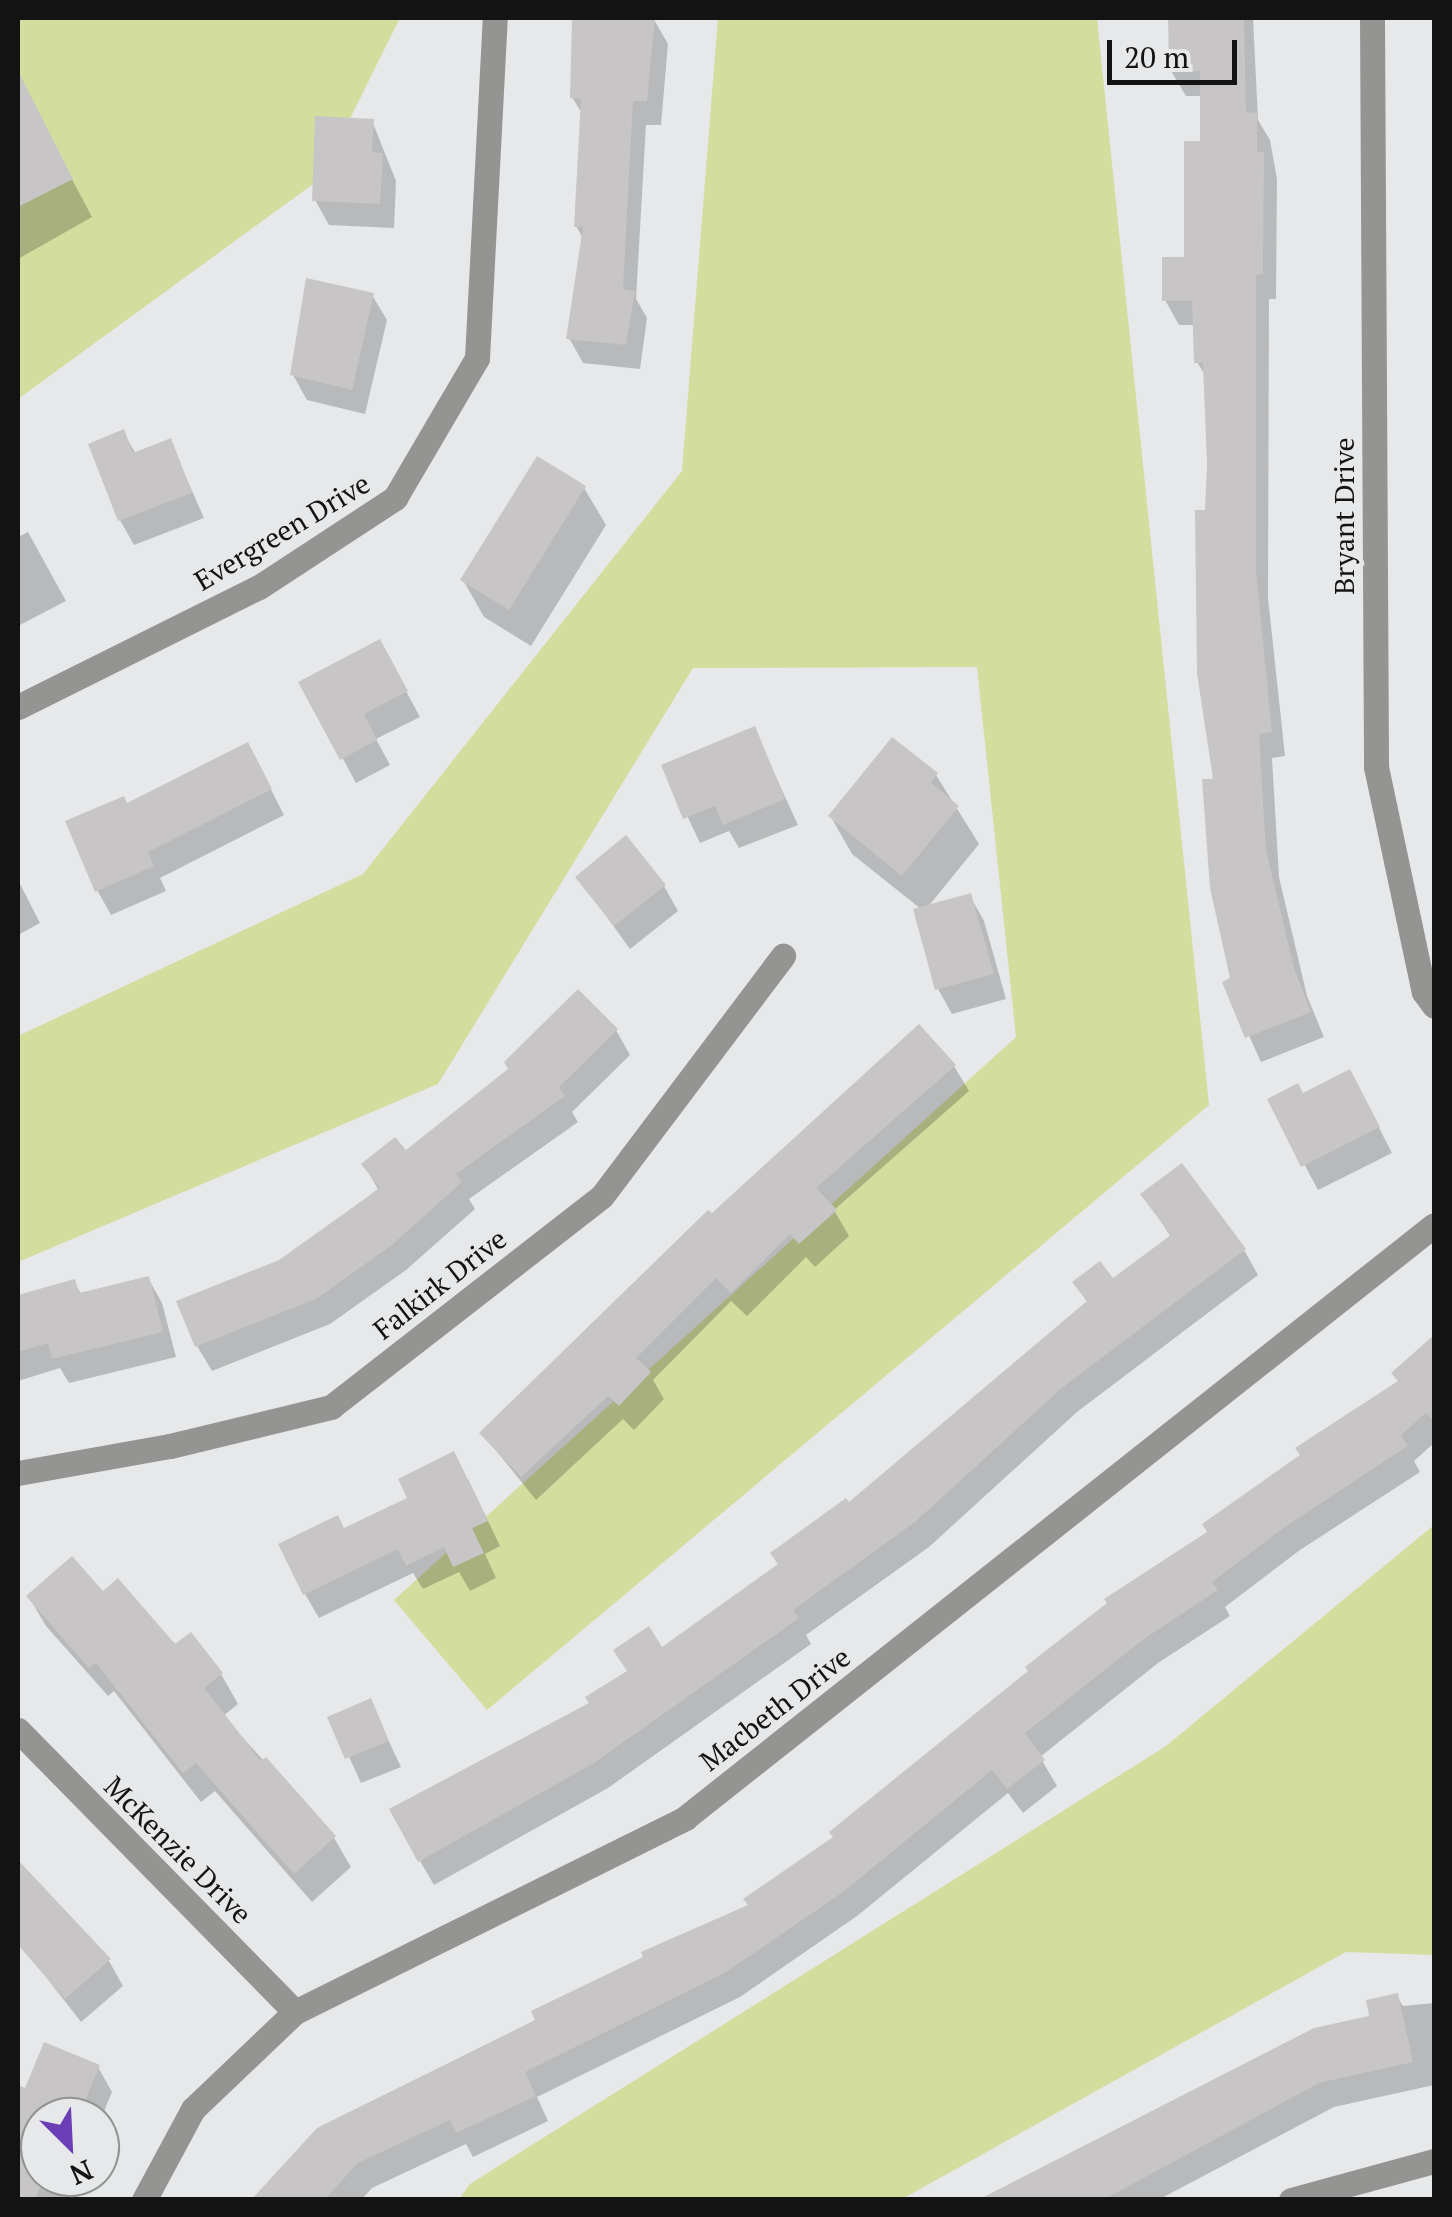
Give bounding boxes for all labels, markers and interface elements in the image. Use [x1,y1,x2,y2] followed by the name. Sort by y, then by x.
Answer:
[1112,20,1242,82] scale bar
[1124,37,1189,77] text: 20 m
[1327,437,1361,595] street label: Bryant Drive
[188,466,376,598] street label: Evergreen Drive
[367,1222,513,1346] street label: Falkirk Drive
[693,1640,857,1778] street label: Macbeth Drive
[97,1769,259,1931] street label: McKenzie Drive
[20,2097,120,2197] north arrow
[64,2152,99,2194] text: N

